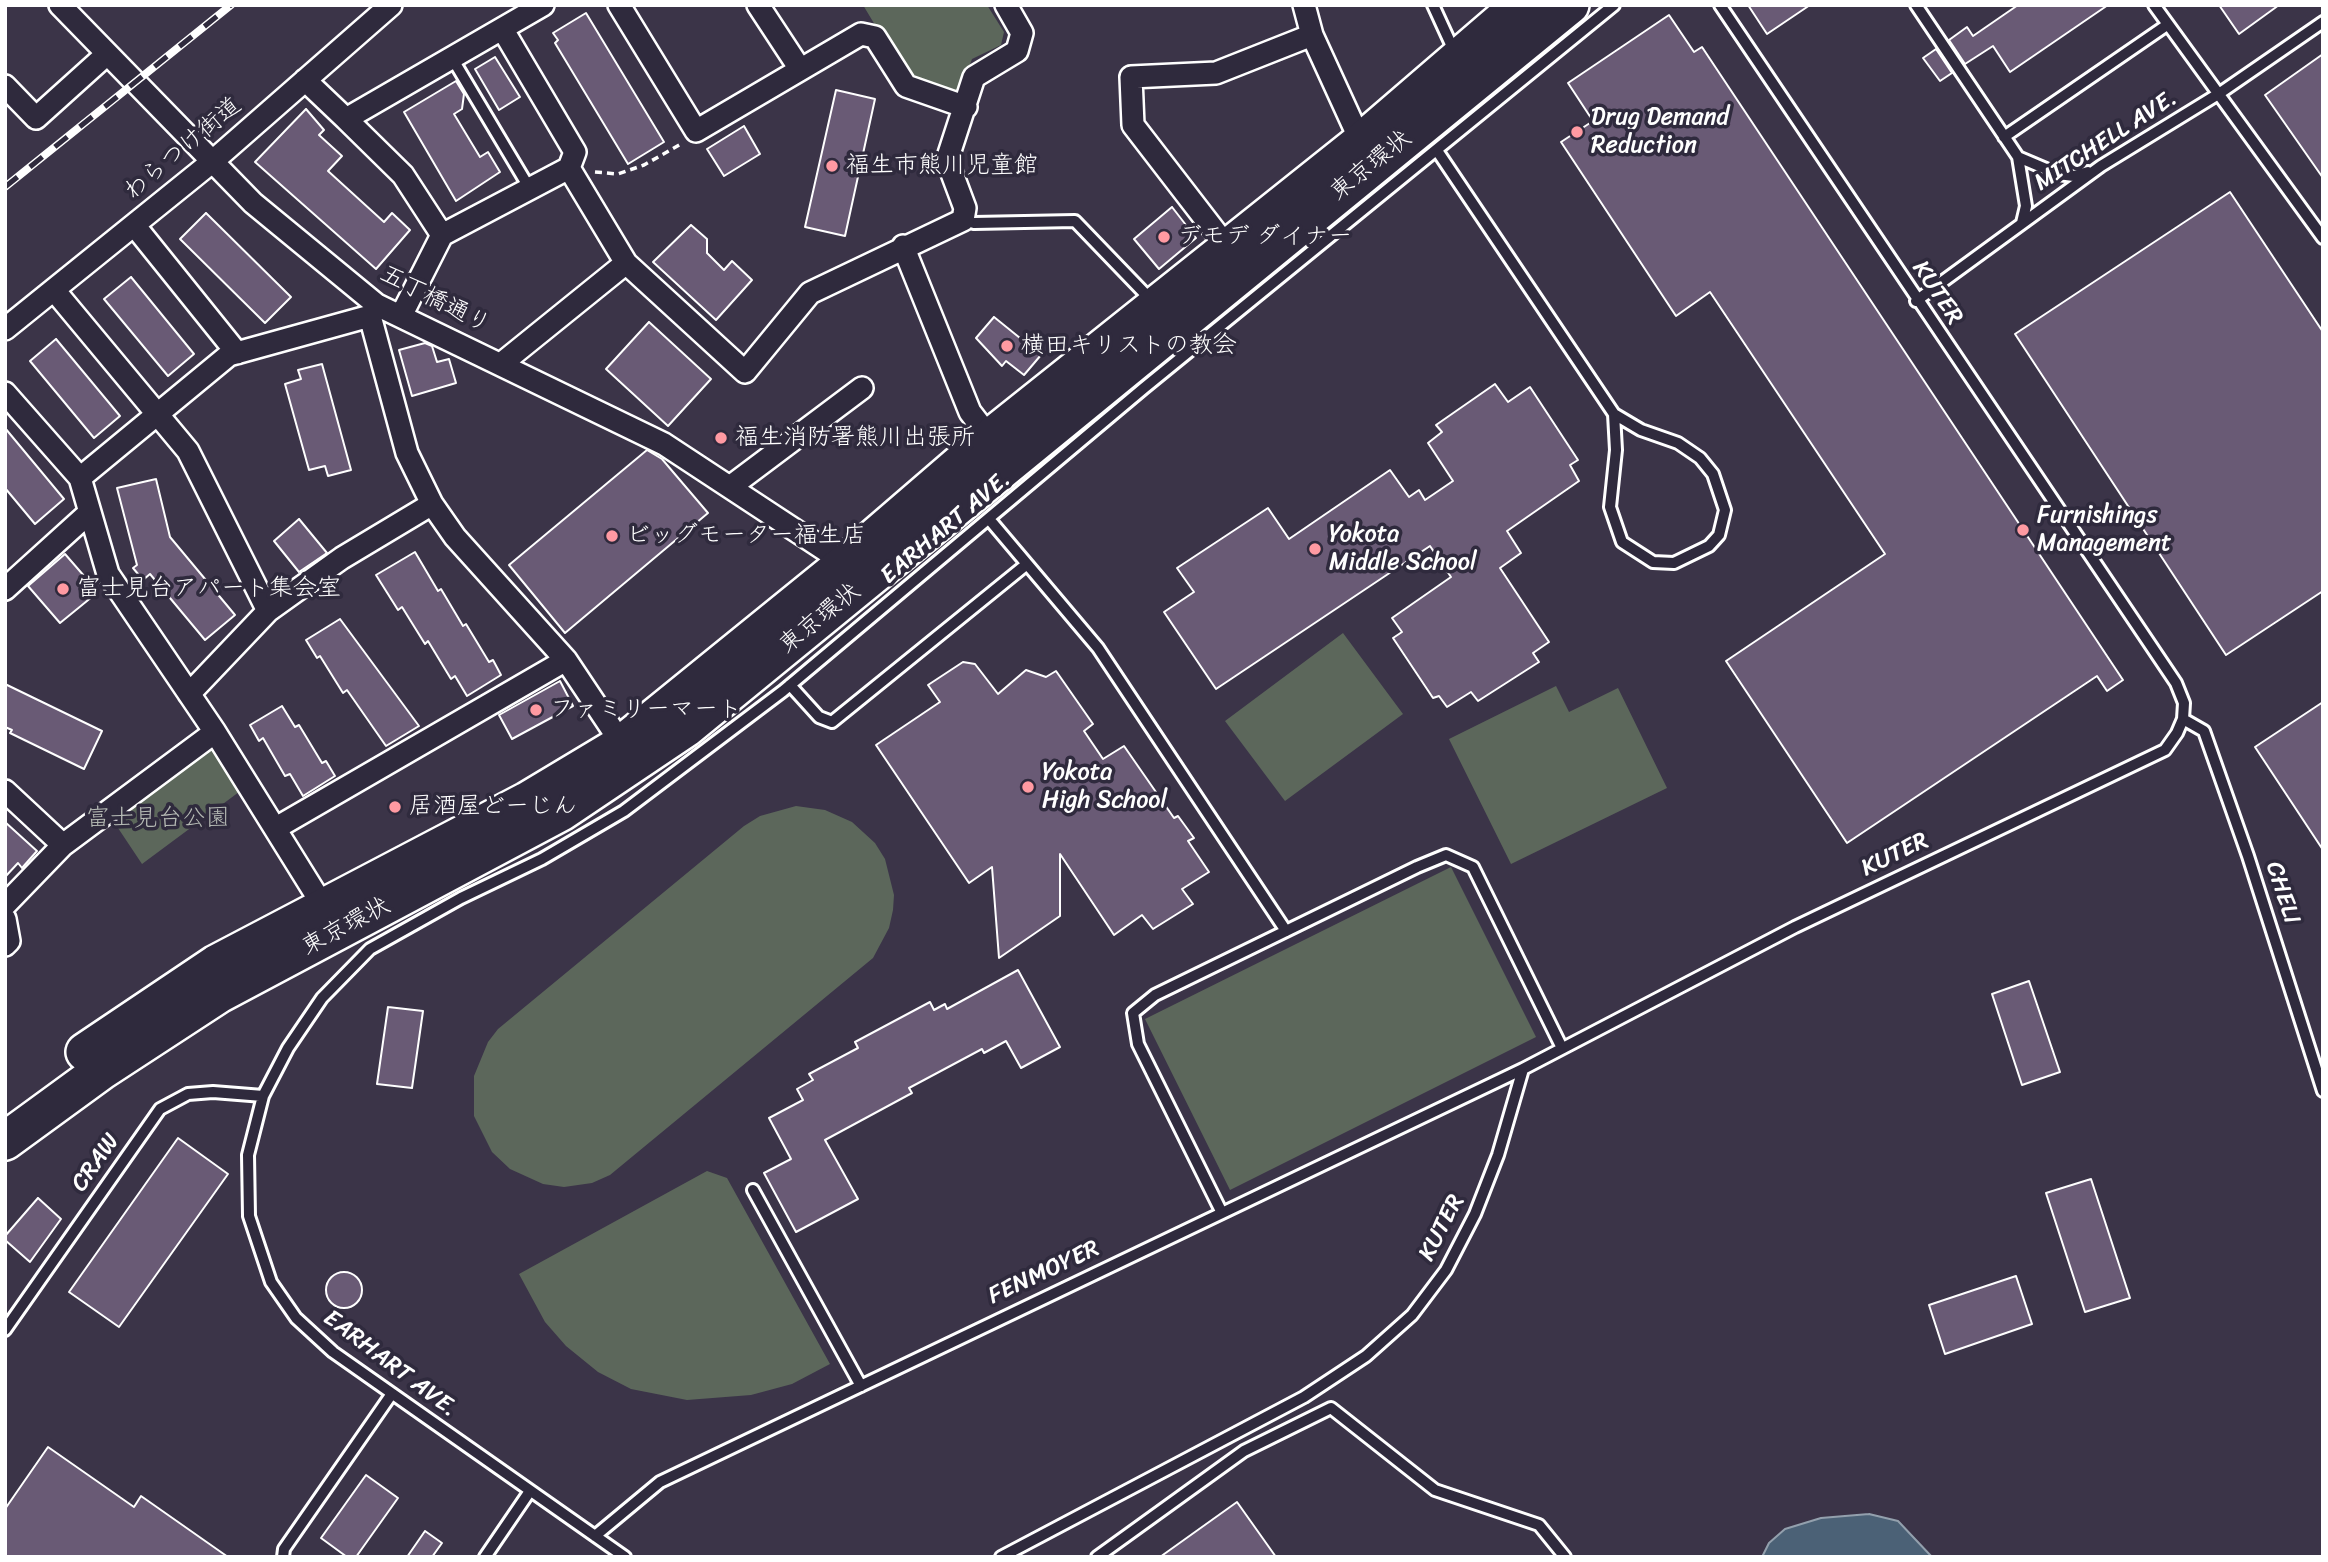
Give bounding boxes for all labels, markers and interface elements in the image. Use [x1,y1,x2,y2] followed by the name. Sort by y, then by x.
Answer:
[2029,84,2183,198] street label: MITCHELL AVE.
[119,92,247,206] street label: わらつけ街道
[1591,104,1729,160] place label: Drug Demand Reduction
[1569,124,1585,140] marker: Drug Demand Reduction
[1325,125,1417,207] street label: 東京環状
[846,152,1038,180] place label: 福生市熊川児童館
[824,158,840,174] marker: 福生市熊川児童館
[1178,223,1352,251] place label: デモデ ダイナー
[1156,229,1172,245] marker: デモデ ダイナー
[1905,256,1969,330] street label: KUTER
[375,260,495,340] street label: 五丁橋通り
[1021,332,1237,360] place label: 横田キリストの教会
[999,338,1015,354] marker: 横田キリストの教会
[735,424,975,452] place label: 福生消防署熊川出張所
[713,430,729,446] marker: 福生消防署熊川出張所
[875,465,1017,591] street label: EARHART AVE.
[2037,502,2171,558] place label: Furnishings Management
[1329,521,1477,577] place label: Yokota Middle School
[626,522,866,550] place label: ビッグモーター福生店
[2015,522,2031,538] marker: Furnishings Management
[604,528,620,544] marker: ビッグモーター福生店
[1307,541,1323,557] marker: Yokota Middle School
[77,575,341,603] place label: 富士見台アパート集会室
[774,578,866,660] street label: 東京環状
[55,581,71,597] marker: 富士見台アパート集会室
[550,696,742,724] place label: ファミリーマート
[528,702,544,718] marker: ファミリーマート
[1042,759,1167,815] place label: Yokota High School
[1020,779,1036,795] marker: Yokota High School
[409,793,577,821] place label: 居酒屋どーじん
[387,799,403,815] marker: 居酒屋どーじん
[86,805,230,833] park label: 富士見台公園
[1857,827,1933,883] street label: KUTER
[2258,858,2306,928] street label: CHELI
[297,892,395,962] street label: 東京環状
[66,1128,126,1198] street label: CRAW
[1413,1190,1471,1266] street label: KUTER
[984,1235,1104,1311] street label: FENMOYER
[317,1304,463,1424] street label: EARHART AVE.

